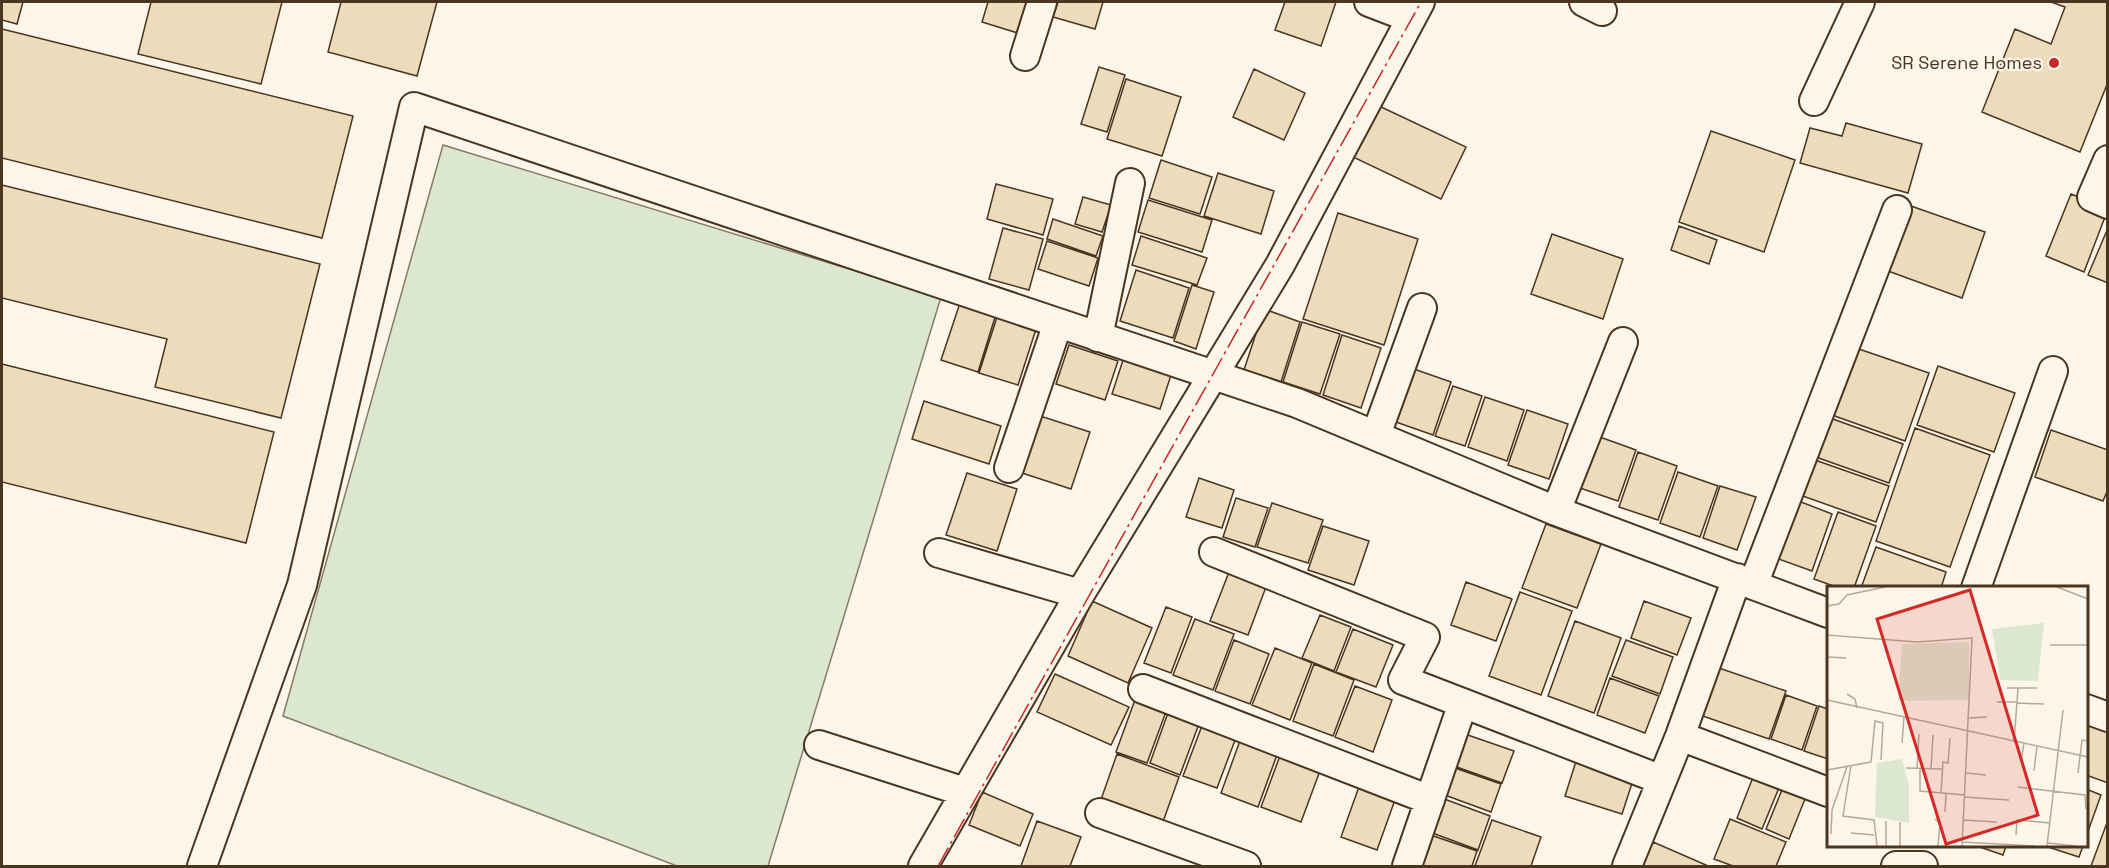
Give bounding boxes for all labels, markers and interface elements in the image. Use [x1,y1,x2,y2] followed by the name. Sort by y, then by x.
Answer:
[1891,51,2042,74] place label: SR Serene Homes
[2047,56,2061,70] marker: SR Serene Homes
[1827,586,2088,847] inset map

